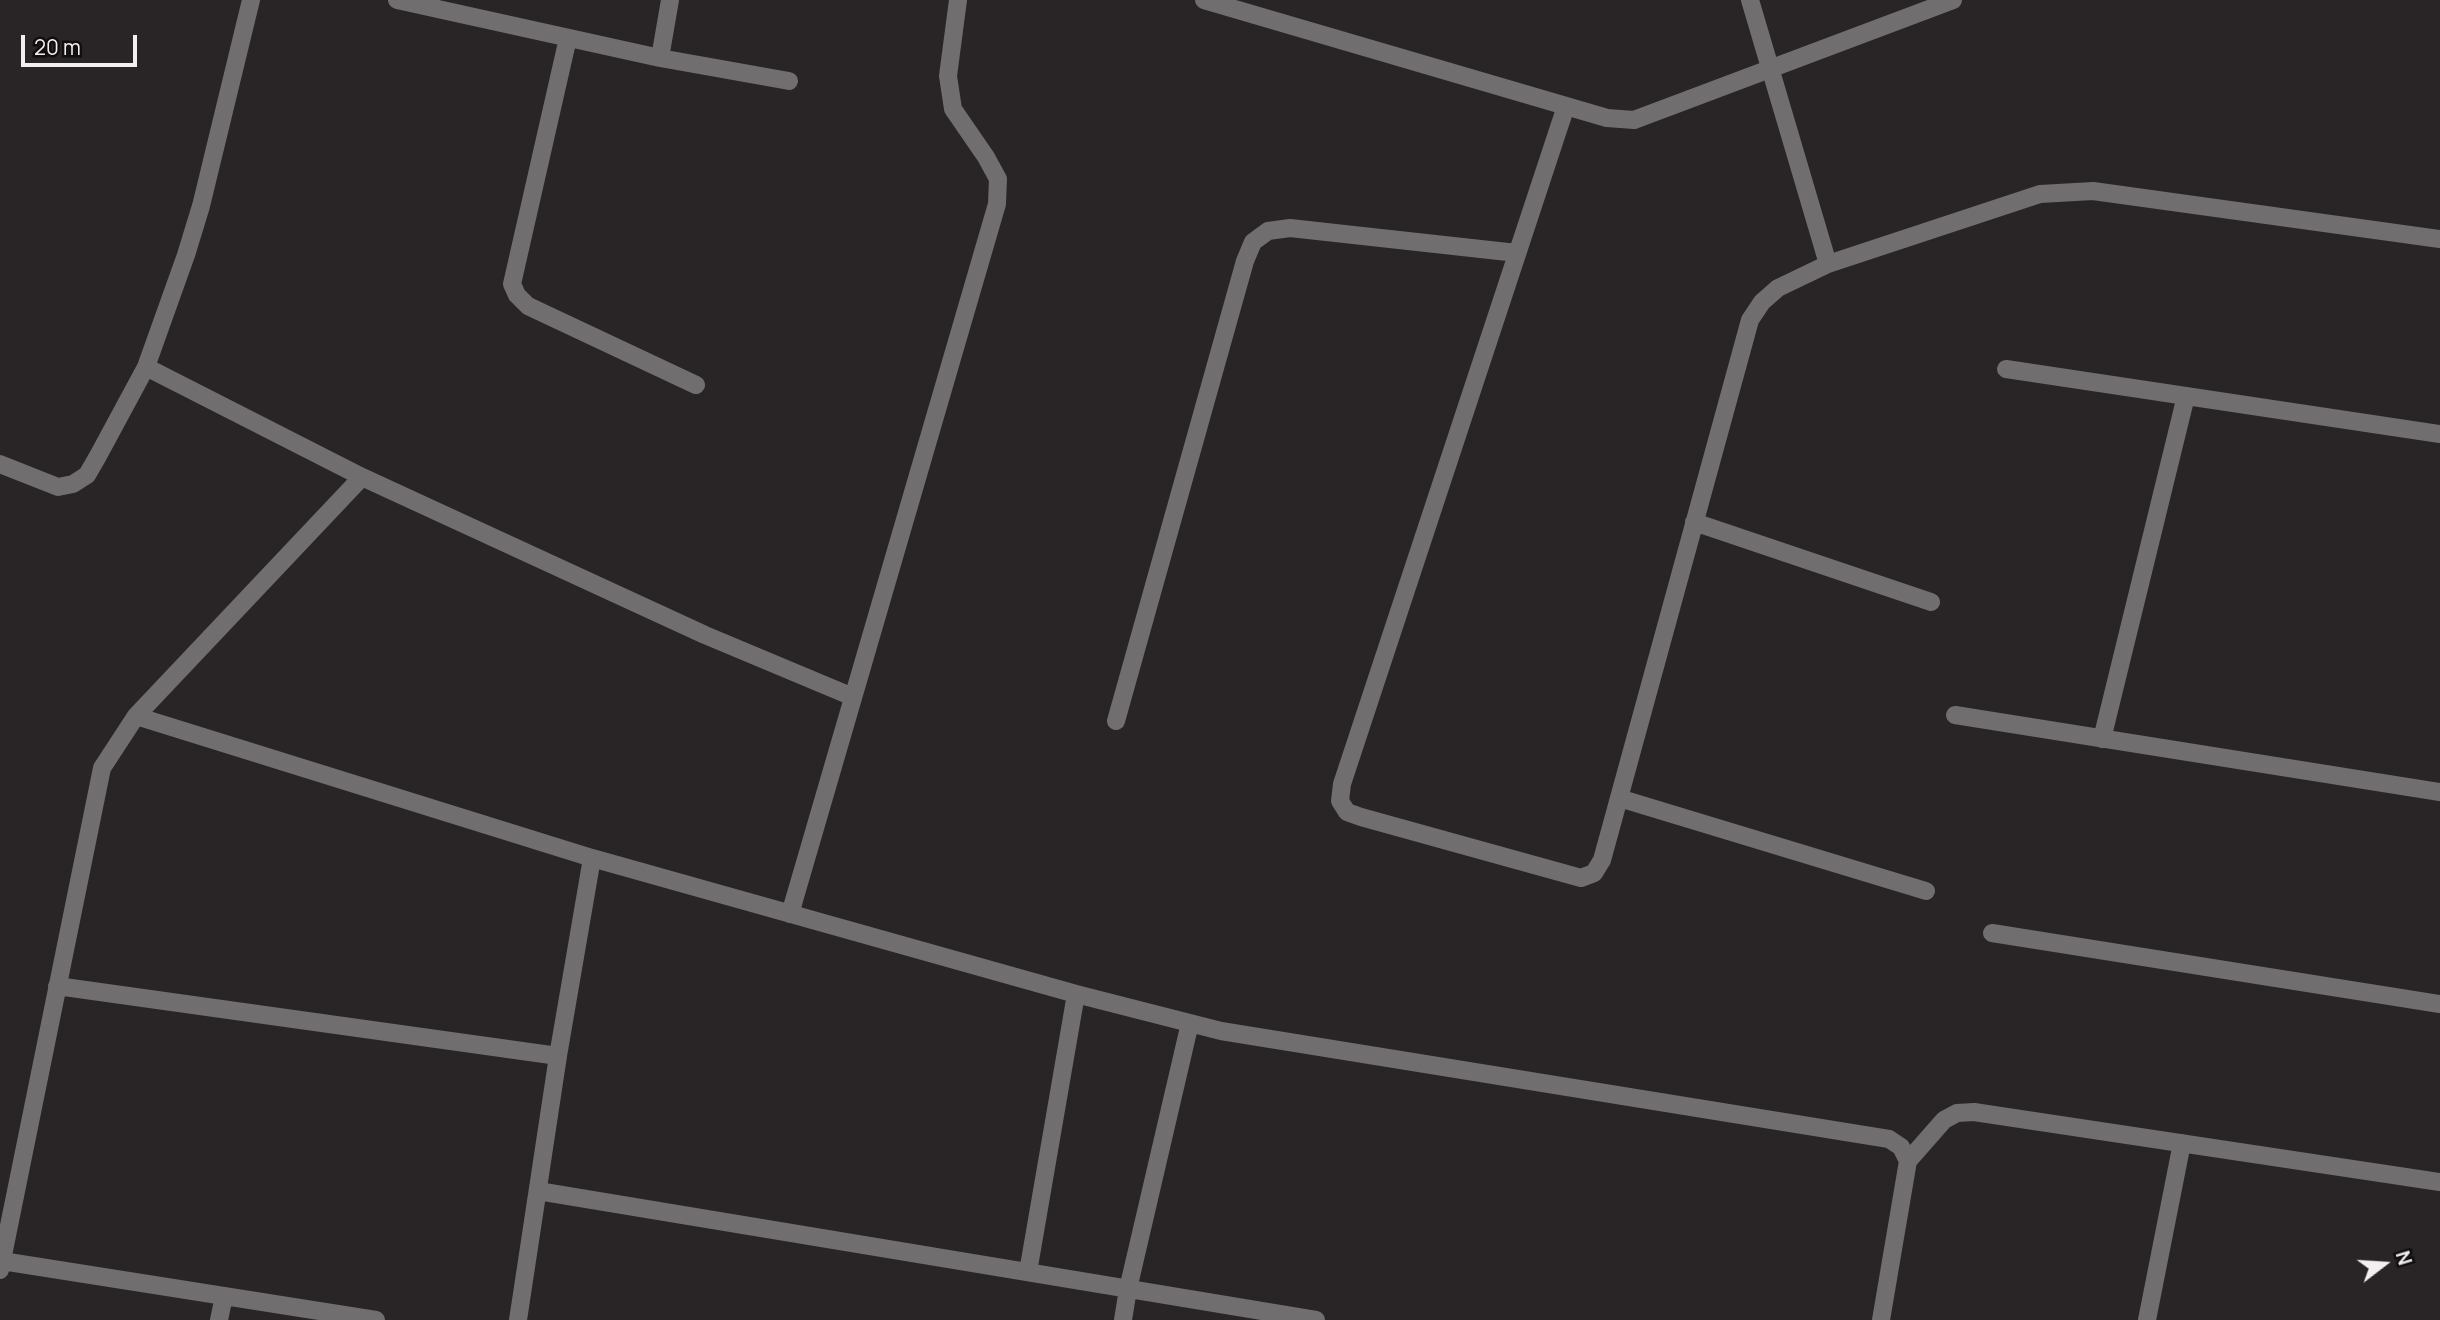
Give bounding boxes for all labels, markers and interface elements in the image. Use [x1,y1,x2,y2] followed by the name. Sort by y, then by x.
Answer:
[24,21,140,65] scale bar
[34,33,81,61] text: 20 m
[2349,1229,2419,1299] north arrow
[2390,1248,2419,1268] text: N

